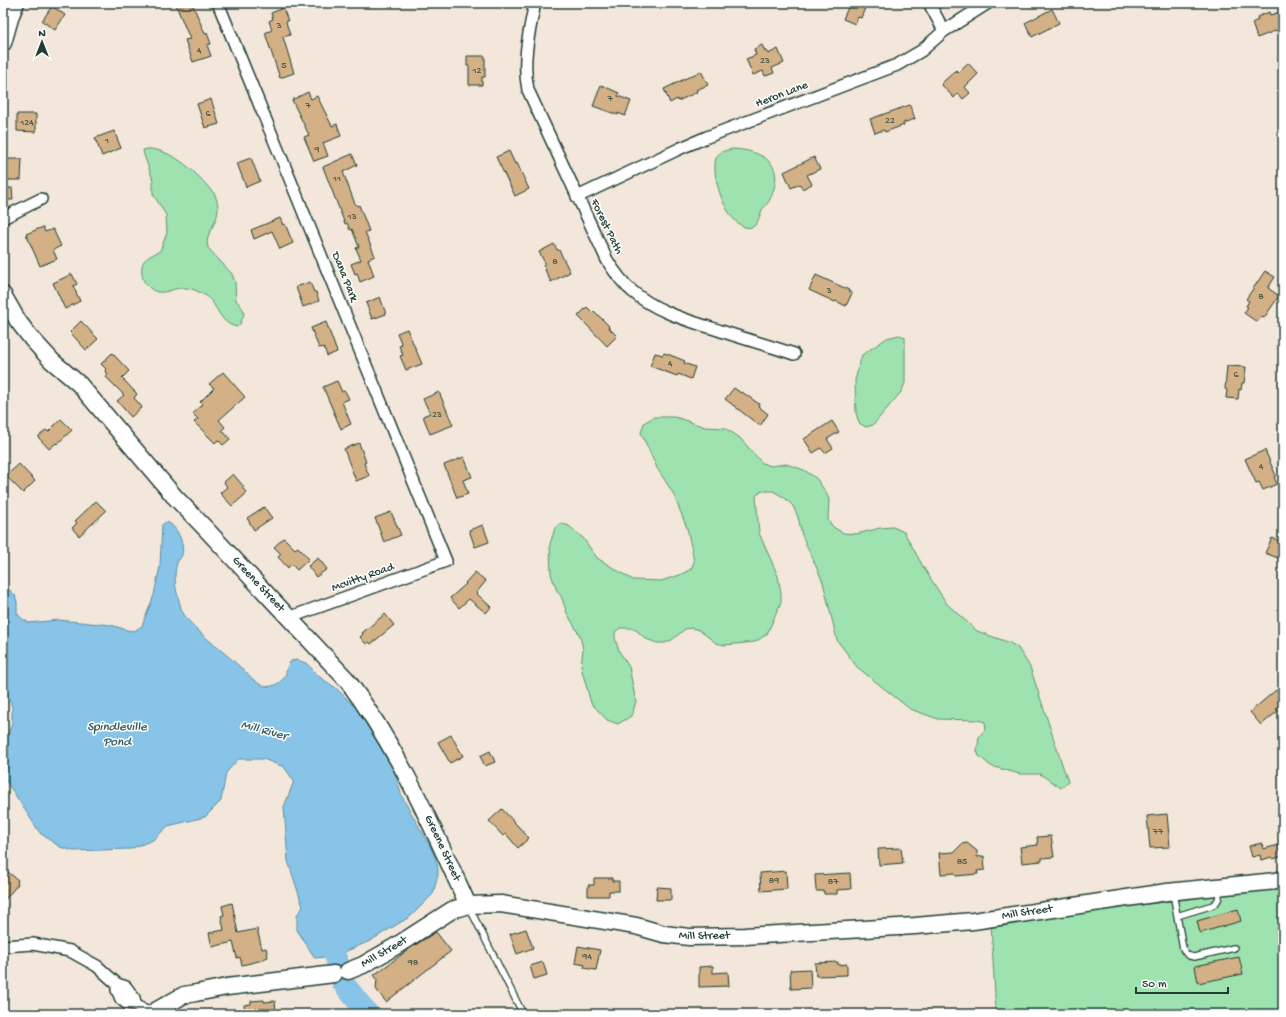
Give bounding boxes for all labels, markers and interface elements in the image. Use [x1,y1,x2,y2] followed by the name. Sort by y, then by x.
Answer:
[275,20,282,32] house number: 3
[22,22,62,62] north arrow
[38,28,46,40] text: N
[197,45,202,57] house number: 4
[760,55,770,67] house number: 23
[281,60,287,72] house number: 5
[472,65,482,77] house number: 12
[754,78,811,111] street label: Heron Lane
[606,93,613,105] house number: 7
[304,100,311,112] house number: 7
[205,108,211,120] house number: 6
[885,115,895,127] house number: 22
[19,117,34,129] house number: 124
[104,135,109,147] house number: 1
[313,144,320,156] house number: 9
[332,173,341,185] house number: 11
[586,196,626,257] street label: Forest Path
[346,211,357,223] house number: 13
[327,249,361,306] street label: Dana Park
[552,256,558,268] house number: 8
[825,285,832,297] house number: 3
[1258,291,1264,303] house number: 8
[668,358,673,370] house number: 4
[1233,369,1239,381] house number: 6
[432,409,442,421] house number: 23
[1259,461,1264,473] house number: 4
[229,554,288,616] street label: Greene Street
[330,560,397,596] street label: Mcvitty Road
[239,718,291,745] water label: Mill River
[87,720,148,750] water label: Spindleville Pond
[421,813,464,884] street label: Greene Street
[1152,826,1164,838] house number: 77
[957,856,967,868] house number: 85
[769,875,779,887] house number: 89
[828,876,839,888] house number: 87
[1001,902,1055,924] street label: Mill Street
[678,929,731,944] street label: Mill Street
[359,933,411,971] street label: Mill Street
[581,951,592,963] house number: 94
[407,957,419,969] house number: 98
[1136,969,1228,995] scale bar
[1142,978,1167,992] text: 50 m

